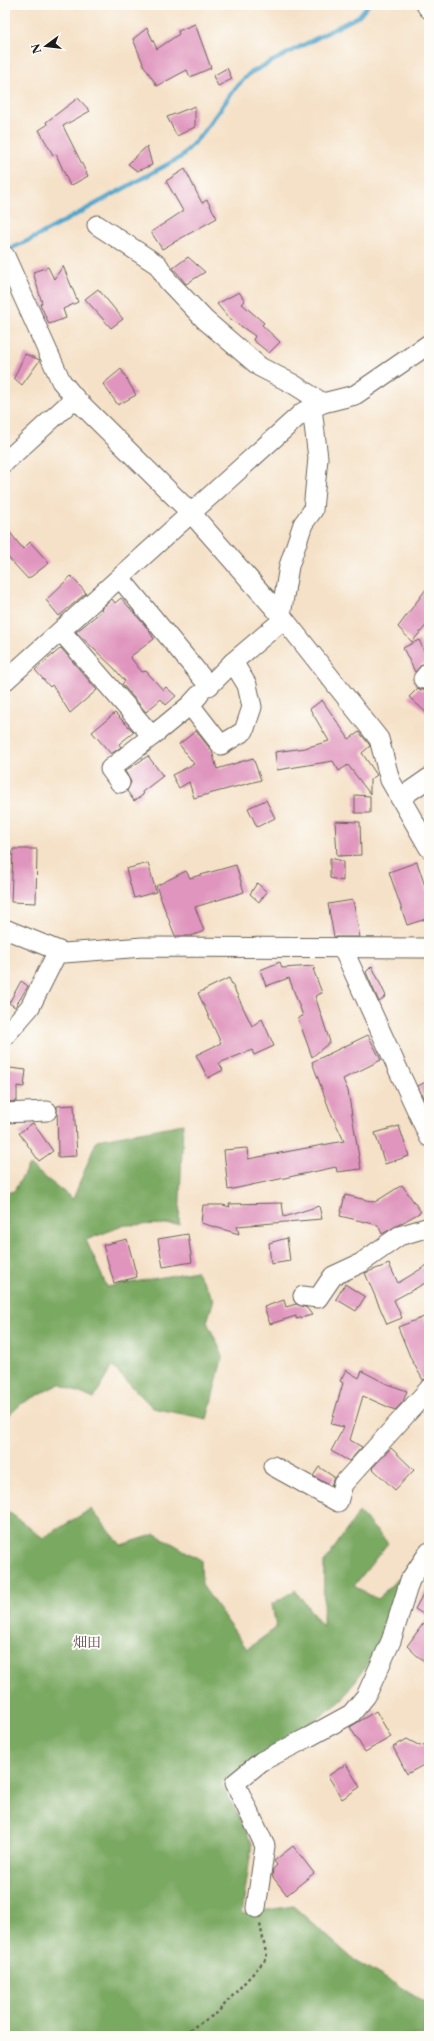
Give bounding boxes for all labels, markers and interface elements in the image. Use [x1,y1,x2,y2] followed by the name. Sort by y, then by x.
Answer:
[26,26,66,66] north arrow
[28,42,44,55] text: N
[73,1633,101,1651] district label: 畑田

